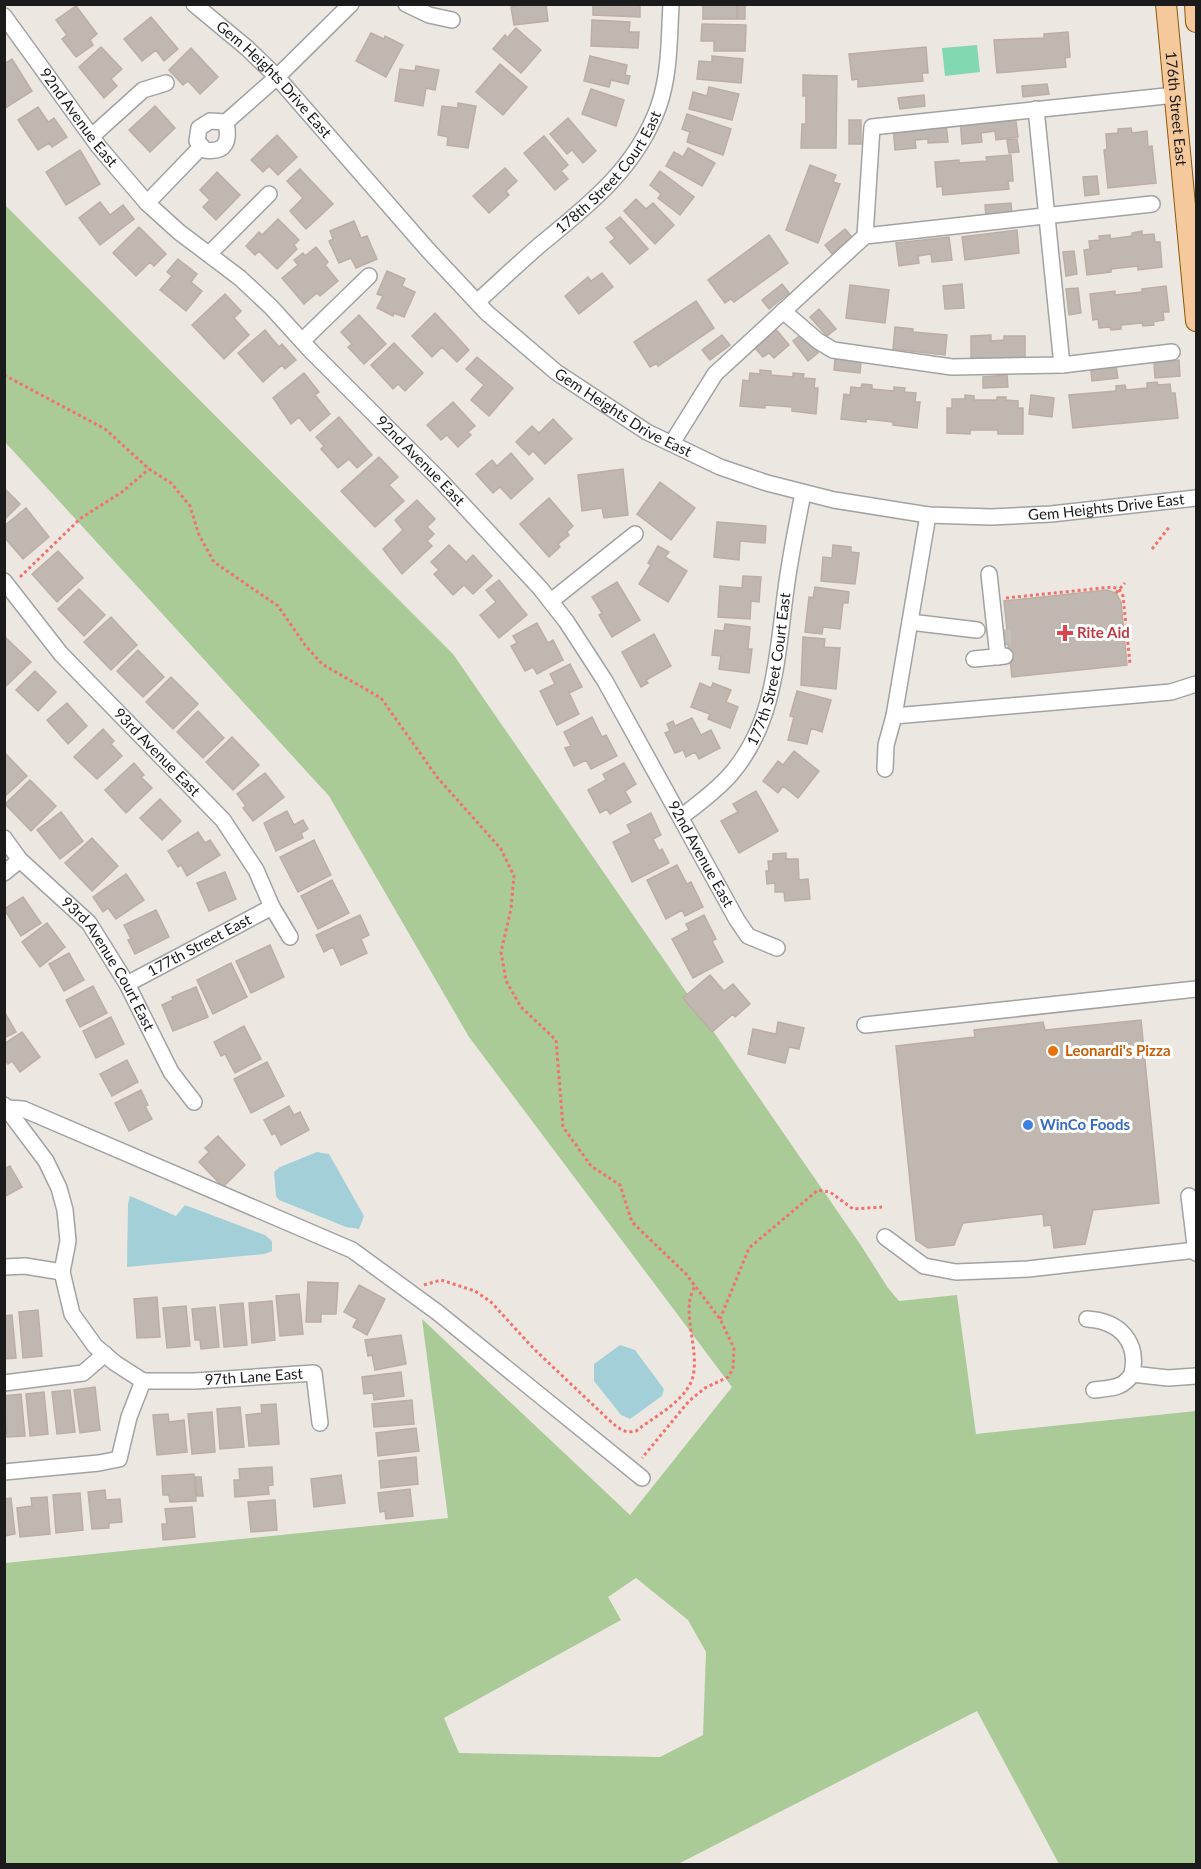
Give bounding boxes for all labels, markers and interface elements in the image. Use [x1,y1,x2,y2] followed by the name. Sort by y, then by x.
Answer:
[213,16,336,141] street label: Gem Heights Drive East
[1163,50,1191,167] street label: 176th Street East
[37,64,122,171] street label: 92nd Avenue East
[551,107,664,237] street label: 178th Street Court East
[552,364,695,460] street label: Gem Heights Drive East
[373,411,469,509] street label: 92nd Avenue East
[1028,489,1186,523] street label: Gem Heights Drive East
[742,591,793,748] street label: 177th Street Court East
[1077,623,1130,641] place label: Rite Aid
[1058,626,1072,640] marker: Rite Aid
[111,704,205,800] street label: 93rd Avenue East
[665,797,738,911] street label: 92nd Avenue East
[58,893,159,1034] street label: 93rd Avenue Court East
[144,909,255,980] street label: 177th Street East
[1065,1041,1171,1059] place label: Leonardi's Pizza
[1046,1044,1060,1058] marker: Leonardi's Pizza
[1040,1115,1130,1133] place label: WinCo Foods
[1021,1118,1035,1132] marker: WinCo Foods
[204,1364,304,1388] street label: 97th Lane East

